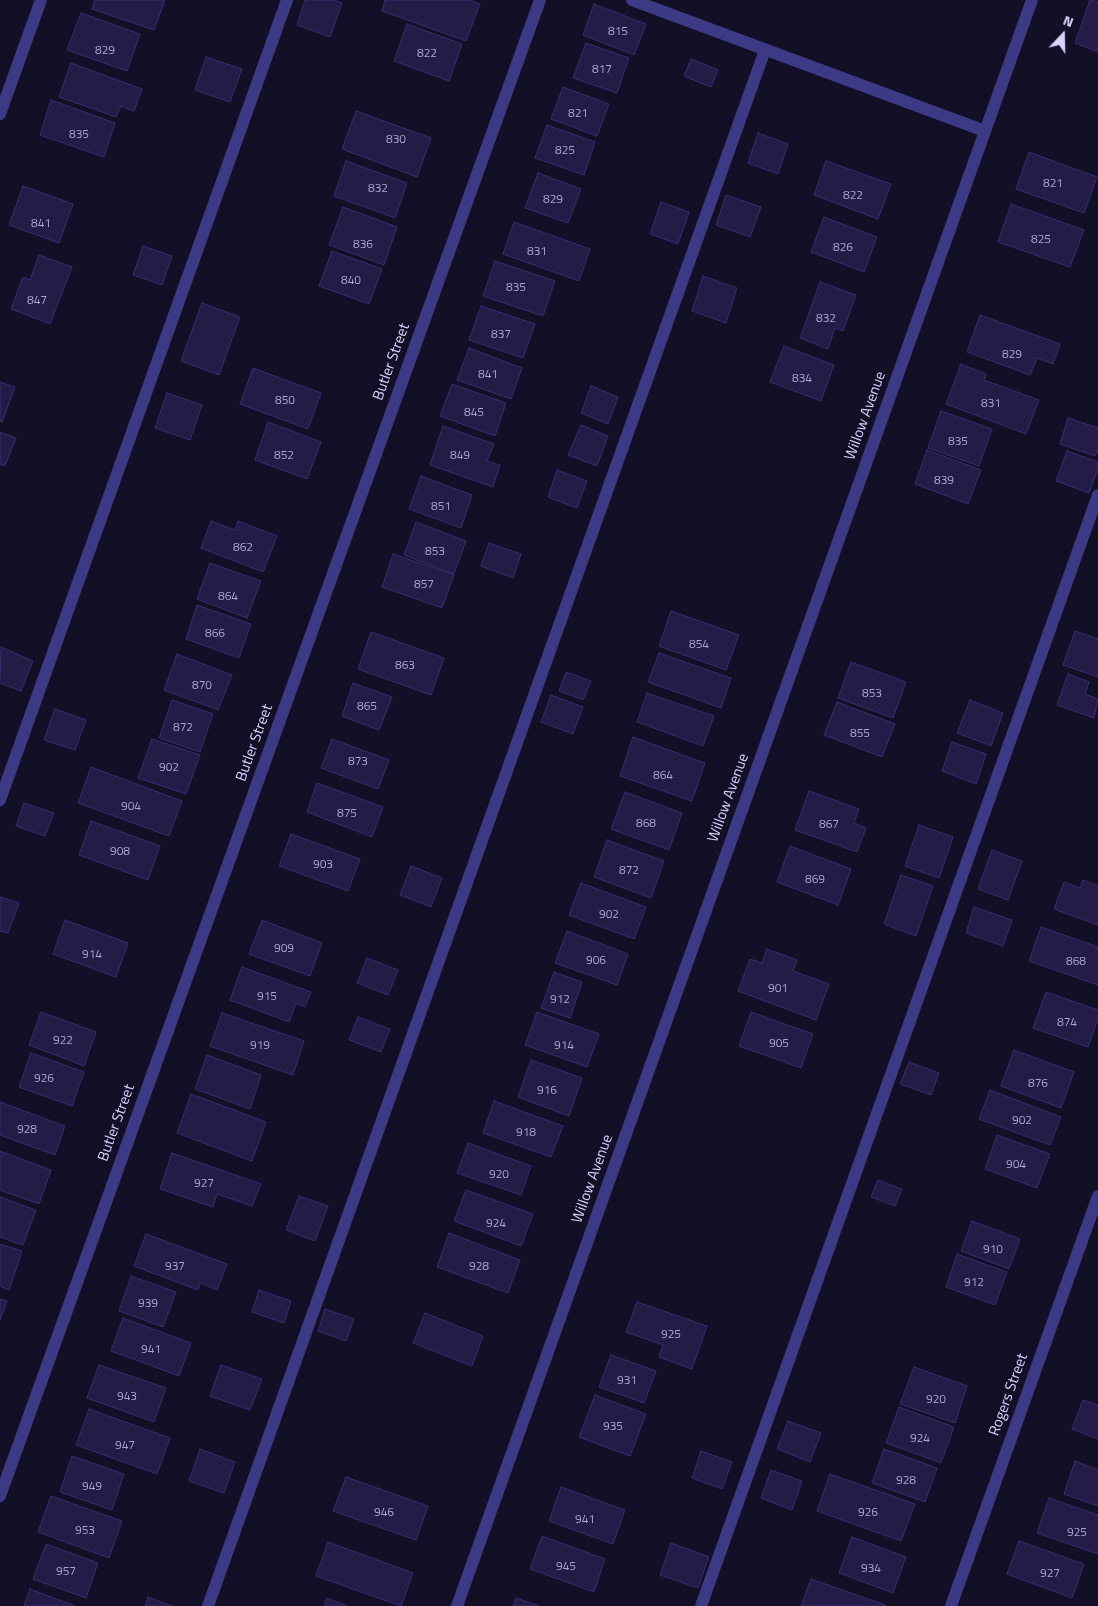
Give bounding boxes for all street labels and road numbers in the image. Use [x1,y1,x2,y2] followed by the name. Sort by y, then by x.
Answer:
[370,321,414,403] street label: Butler Street
[842,369,890,463] street label: Willow Avenue
[233,702,277,784] street label: Butler Street
[705,751,753,845] street label: Willow Avenue
[95,1082,139,1164] street label: Butler Street
[569,1132,617,1226] street label: Willow Avenue
[986,1351,1032,1439] street label: Rogers Street

